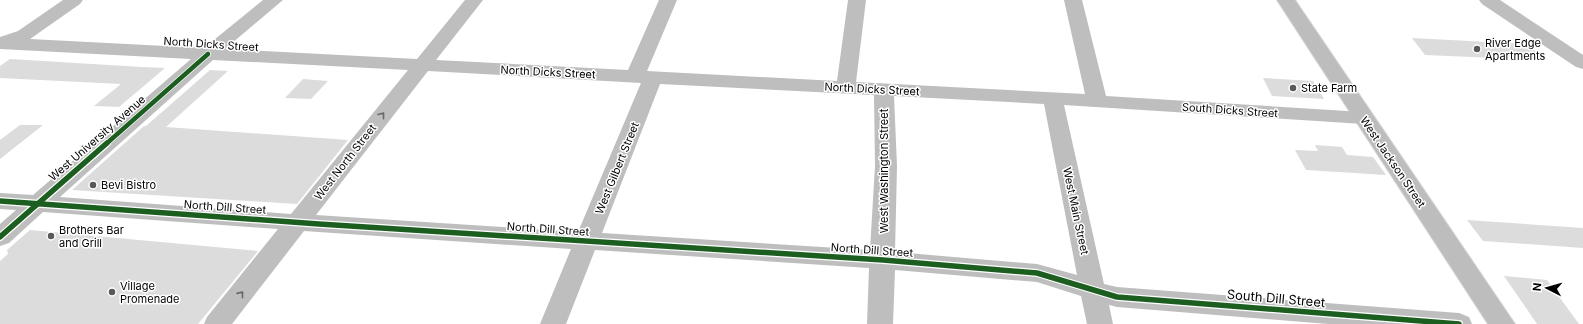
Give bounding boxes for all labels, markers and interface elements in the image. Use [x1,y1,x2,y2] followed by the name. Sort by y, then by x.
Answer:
[163,34,259,54] street label: North Dicks Street
[1485,36,1546,63] place label: River Edge Apartments
[1472,44,1482,54] marker: River Edge Apartments
[500,63,596,82] street label: North Dicks Street
[824,80,920,99] street label: North Dicks Street
[1301,81,1357,95] place label: State Farm
[1288,83,1298,93] marker: State Farm
[46,92,148,184] street label: West University Avenue
[1182,100,1279,120] street label: South Dicks Street
[877,108,891,233] street label: West Washington Street
[378,112,385,119] one-way arrow
[1357,114,1429,211] street label: West Jackson Street
[592,120,642,216] street label: West Gilbert Street
[311,121,379,203] street label: West North Street
[1060,166,1092,256] street label: West Main Street
[101,178,157,192] place label: Bevi Bistro
[88,180,98,190] marker: Bevi Bistro
[183,197,267,217] street label: North Dill Street
[506,219,590,239] street label: North Dill Street
[59,223,124,250] place label: Brothers Bar and Grill
[46,231,56,241] marker: Brothers Bar and Grill
[830,240,914,260] street label: North Dill Street
[1527,268,1567,308] north arrow
[120,279,179,306] place label: Village Promenade
[1530,282,1544,292] text: N
[1226,286,1326,310] street label: South Dill Street
[107,287,117,297] marker: Village Promenade
[237,291,244,298] one-way arrow

